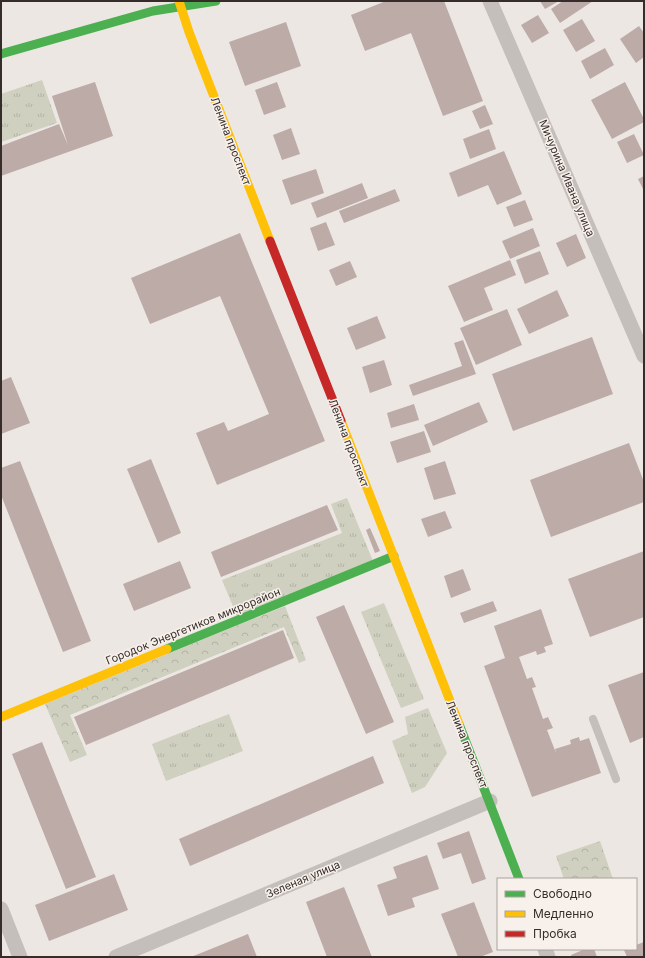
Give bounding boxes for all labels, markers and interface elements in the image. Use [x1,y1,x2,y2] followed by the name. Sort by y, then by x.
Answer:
[208,95,255,188] street label: Ленина проспект
[536,117,598,239] street label: Мичурина Ивана улица
[326,397,373,490] street label: Ленина проспект
[104,584,282,668] street label: Городок Энергетиков микрорайон
[443,698,491,791] street label: Ленина проспект
[264,857,342,901] street label: Зеленая улица
[497,878,637,950] legend
[533,886,592,901] text: Свободно
[533,906,594,921] text: Медленно
[533,926,577,941] text: Пробка

